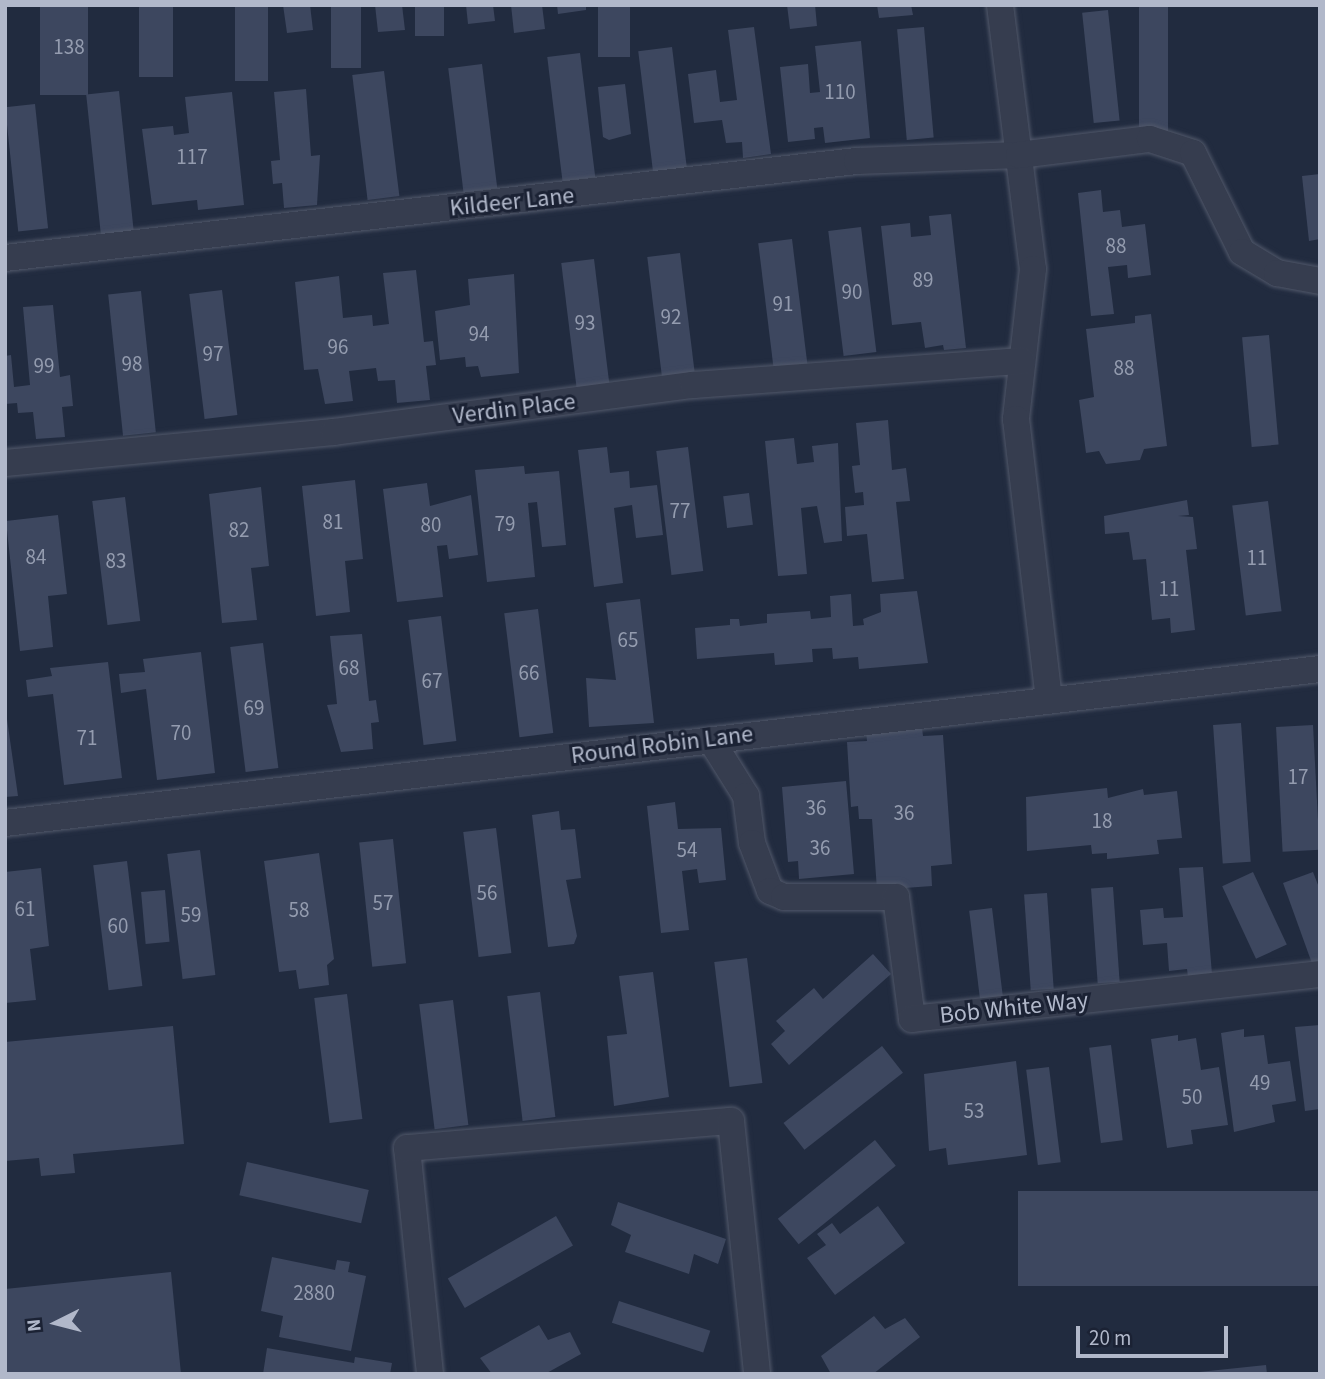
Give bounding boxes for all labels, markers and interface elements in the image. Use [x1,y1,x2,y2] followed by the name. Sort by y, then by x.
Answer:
[53,34,85,60] house number: 138
[824,79,856,105] house number: 110
[176,144,208,170] house number: 117
[448,181,576,223] street label: Kildeer Lane
[1106,233,1126,259] house number: 88
[913,267,933,293] house number: 89
[842,279,862,305] house number: 90
[773,291,793,317] house number: 91
[661,304,681,330] house number: 92
[575,310,595,336] house number: 93
[469,321,489,347] house number: 94
[328,334,348,360] house number: 96
[203,341,223,367] house number: 97
[122,351,142,377] house number: 98
[34,353,54,379] house number: 99
[1114,355,1134,381] house number: 88
[451,387,577,431] street label: Verdin Place
[670,498,690,524] house number: 77
[323,509,343,535] house number: 81
[495,511,515,537] house number: 79
[421,512,441,538] house number: 80
[229,517,249,543] house number: 82
[26,544,46,570] house number: 84
[1247,545,1267,571] house number: 11
[106,548,126,574] house number: 83
[1159,576,1179,602] house number: 11
[618,627,638,653] house number: 65
[339,655,359,681] house number: 68
[519,660,539,686] house number: 66
[422,668,442,694] house number: 67
[244,695,264,721] house number: 69
[171,720,191,746] house number: 70
[569,720,755,770] street label: Round Robin Lane
[77,725,97,751] house number: 71
[1288,764,1308,790] house number: 17
[806,795,826,821] house number: 36
[894,800,914,826] house number: 36
[1092,808,1112,834] house number: 18
[810,835,830,861] house number: 36
[677,837,697,863] house number: 54
[477,880,497,906] house number: 56
[373,890,393,916] house number: 57
[15,896,35,922] house number: 61
[289,897,309,923] house number: 58
[181,902,201,928] house number: 59
[108,913,128,939] house number: 60
[938,986,1090,1030] street label: Bob White Way
[1250,1070,1270,1096] house number: 49
[1182,1084,1202,1110] house number: 50
[964,1098,984,1124] house number: 53
[293,1280,335,1306] house number: 2880
[21,1288,91,1358] north arrow
[1080,1312,1232,1356] scale bar
[21,1318,49,1333] text: N
[1089,1323,1131,1353] text: 20 m

